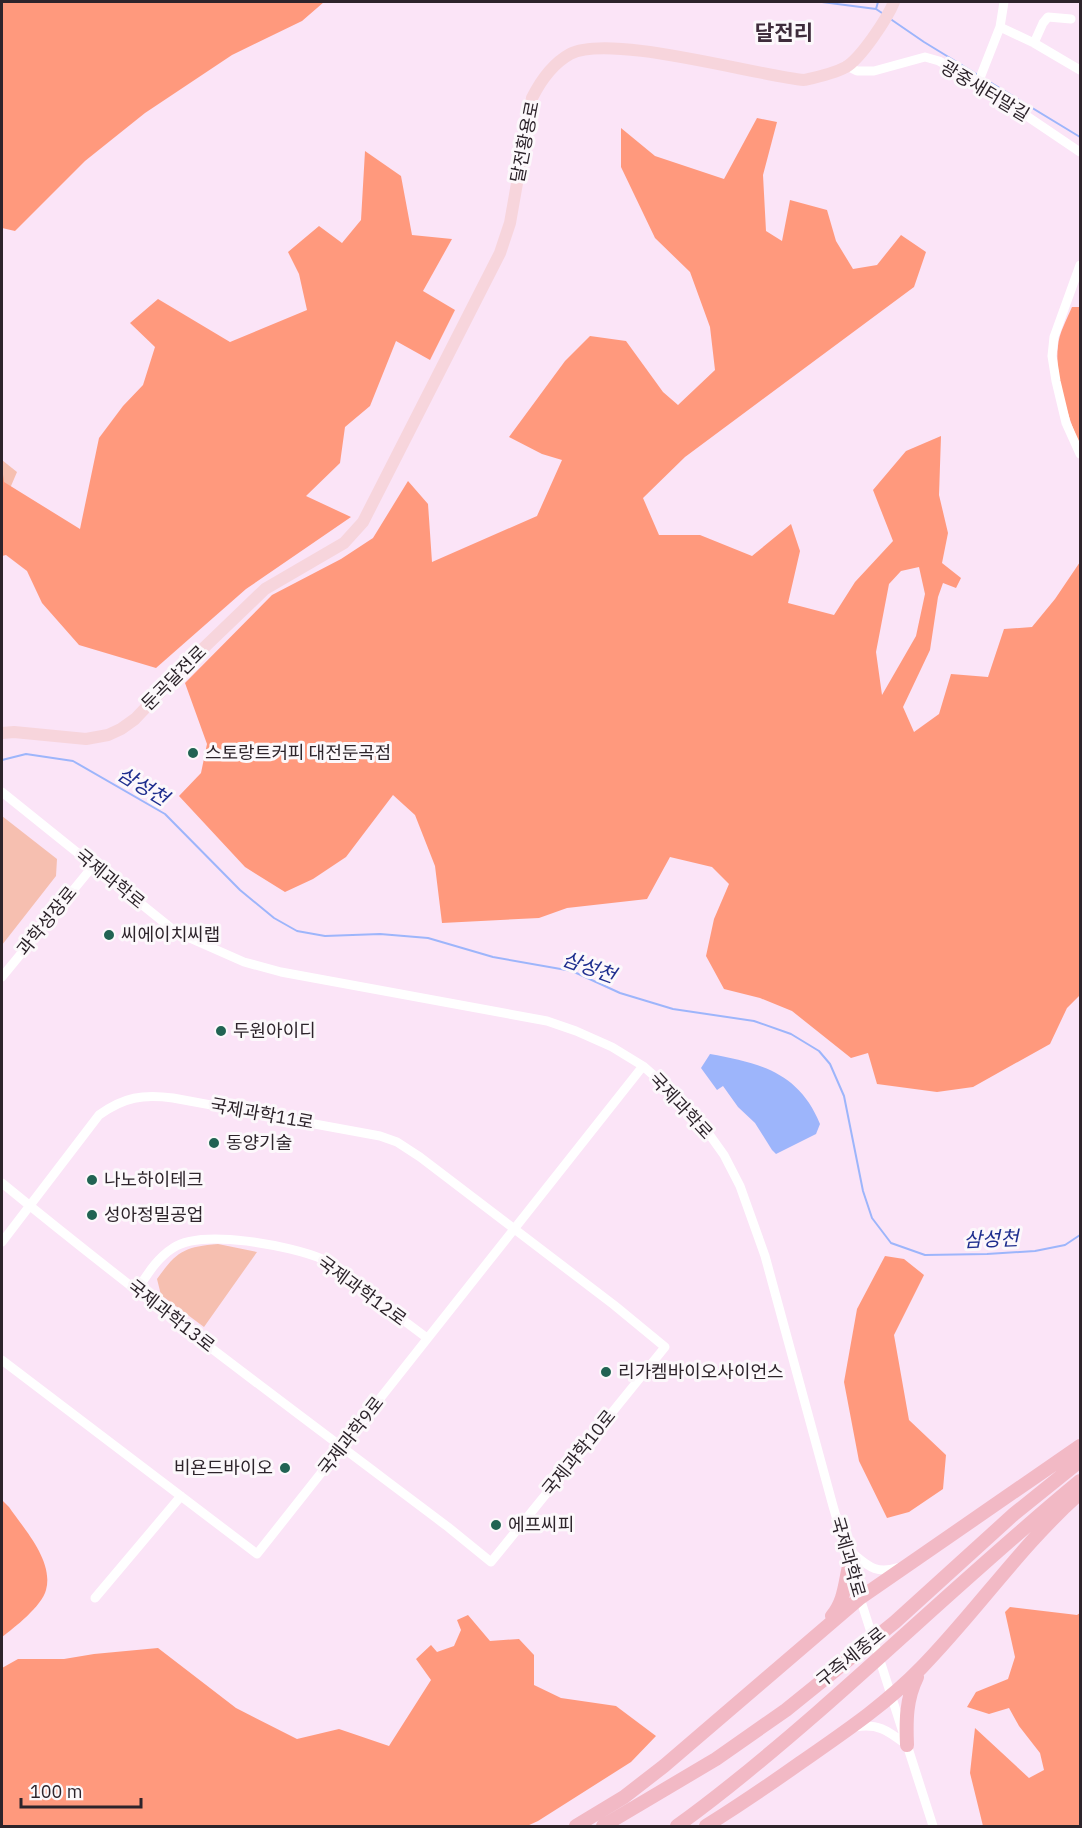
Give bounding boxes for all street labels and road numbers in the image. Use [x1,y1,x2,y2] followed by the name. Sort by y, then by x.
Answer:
[937,55,1034,126] street label: 광중새터말길
[505,99,544,185] street label: 달전황용로
[136,640,211,715] street label: 둔곡달전로
[71,844,150,914] street label: 국제과학로
[12,881,82,960] street label: 과학성장로
[645,1068,718,1144] street label: 국제과학로
[209,1093,315,1134] street label: 국제과학11로
[313,1251,411,1331] street label: 국제과학12로
[123,1274,220,1357] street label: 국제과학13로
[313,1392,388,1480] street label: 국제과학9로
[537,1405,620,1500] street label: 국제과학10로
[826,1514,871,1600] street label: 국제과학로
[811,1622,890,1692] street label: 구즉세종로

